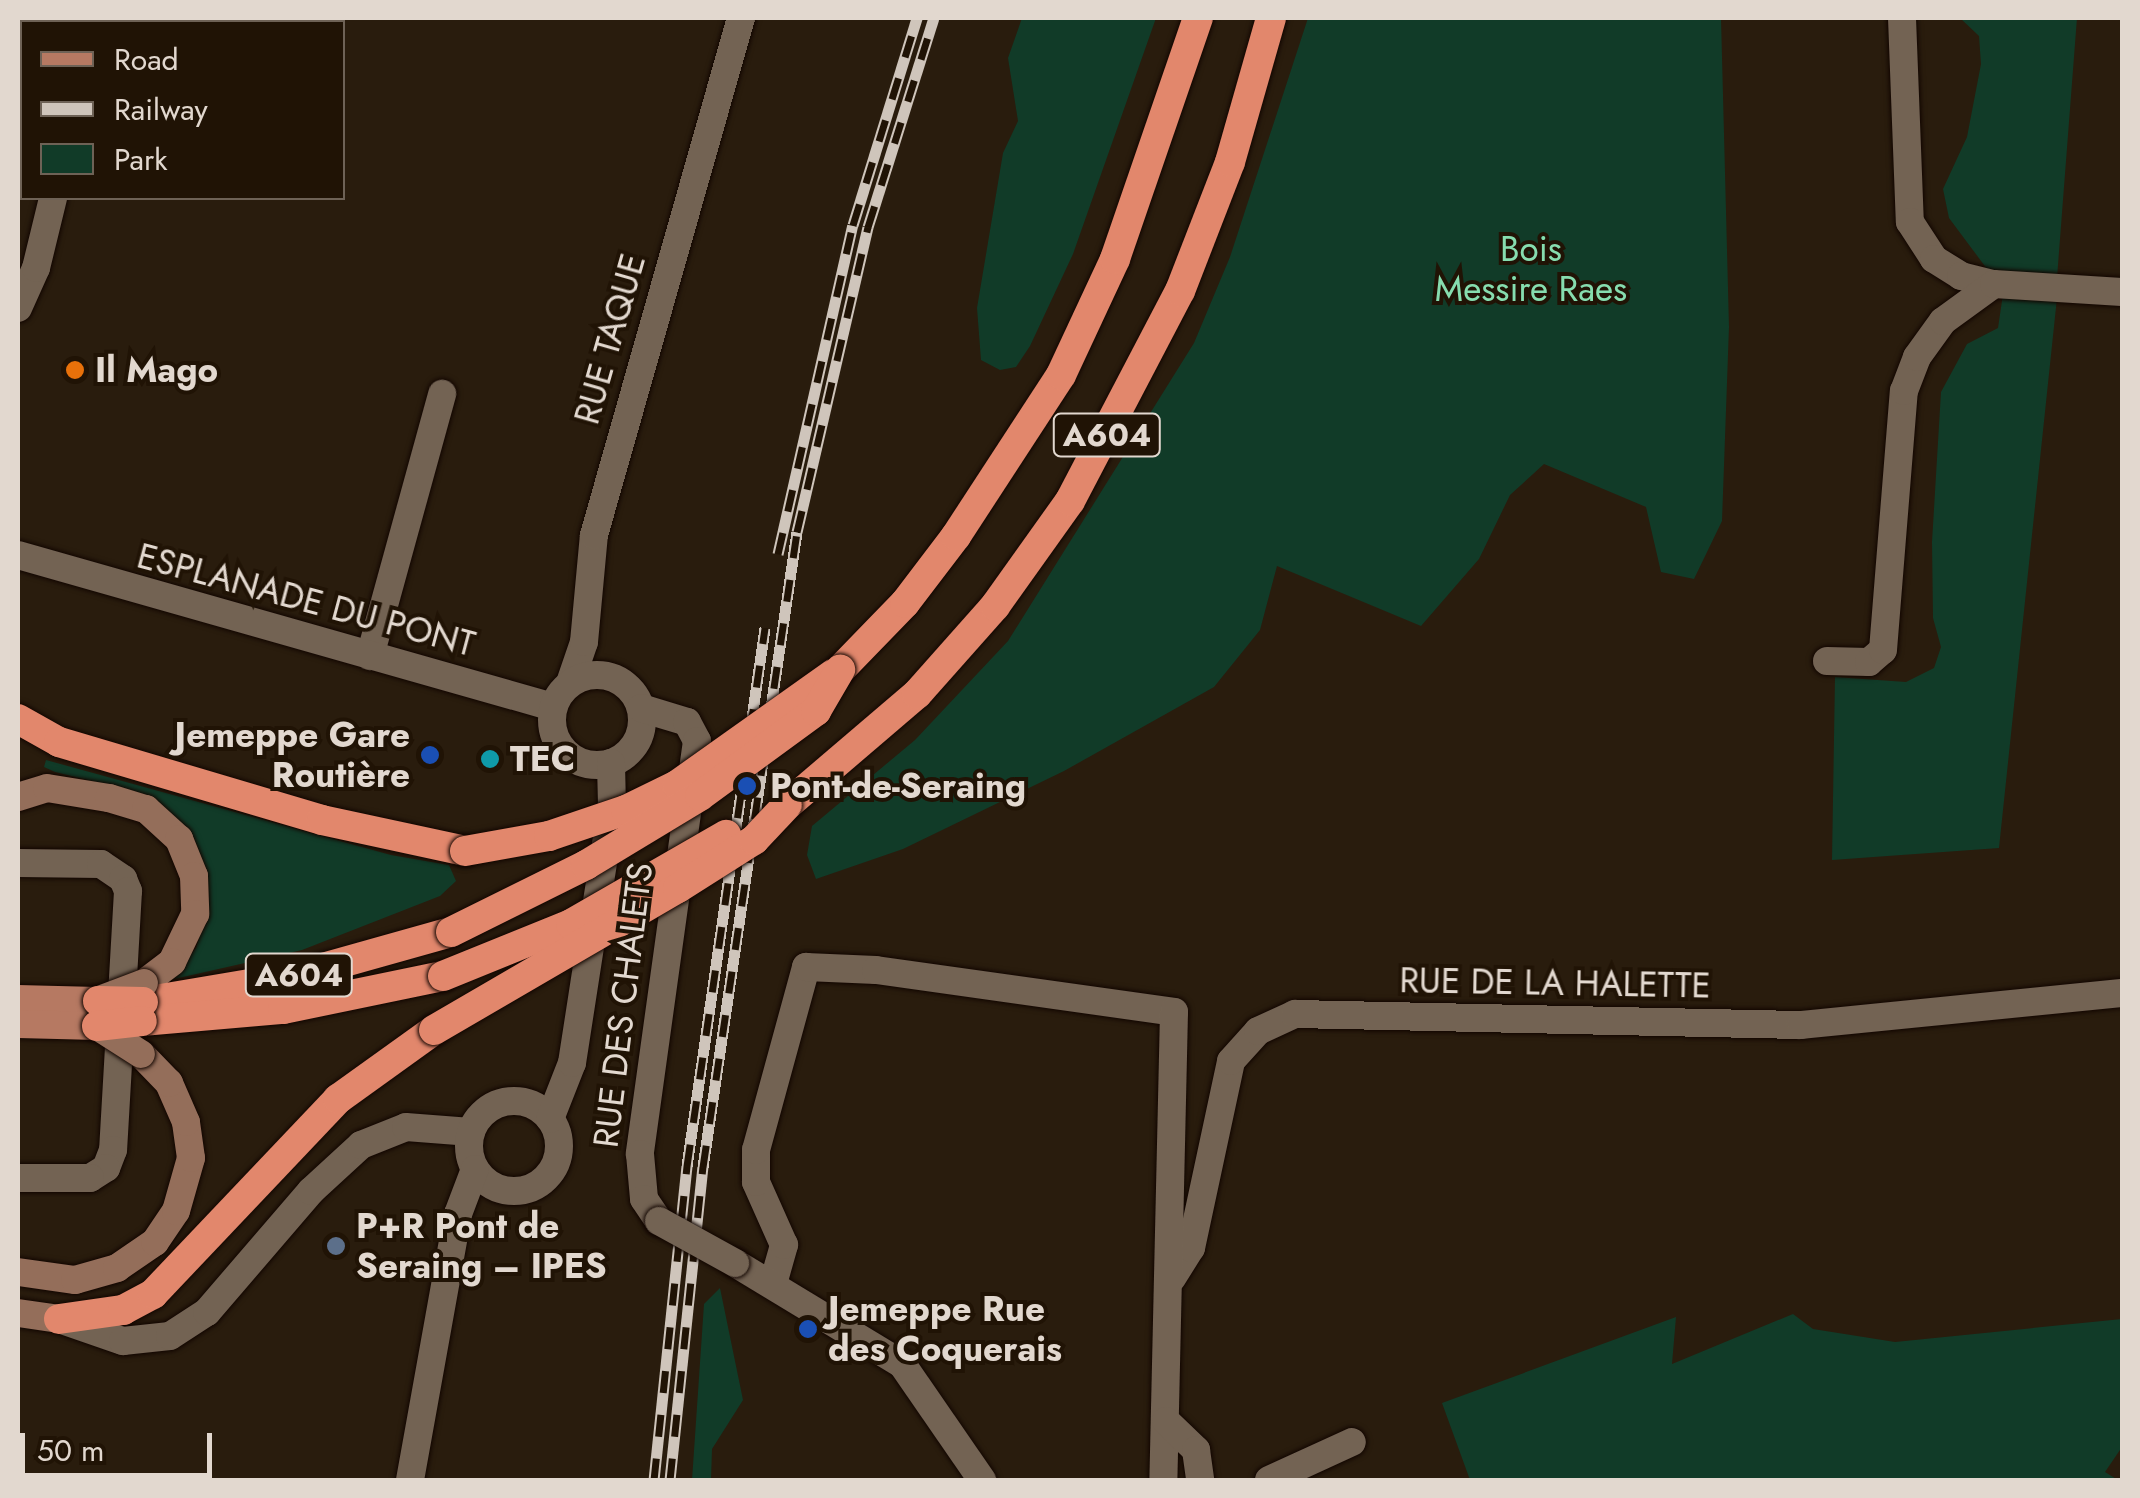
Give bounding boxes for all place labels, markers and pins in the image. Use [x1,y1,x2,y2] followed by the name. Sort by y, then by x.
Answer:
[95,349,218,391] place label: Il Mago
[64,359,86,381] marker: Il Mago
[175,714,410,796] place label: Jemeppe Gare Routière
[510,738,575,780] place label: TEC
[419,744,441,766] marker: Jemeppe Gare Routière
[479,748,501,770] marker: TEC
[770,765,1026,807] place label: Pont-de-Seraing
[734,773,760,799] marker: Pont-de-Seraing
[356,1205,607,1287] place label: P+R Pont de Seraing – IPES
[325,1235,347,1257] marker: P+R Pont de Seraing – IPES
[828,1288,1062,1370] place label: Jemeppe Rue des Coquerais
[797,1318,819,1340] marker: Jemeppe Rue des Coquerais

